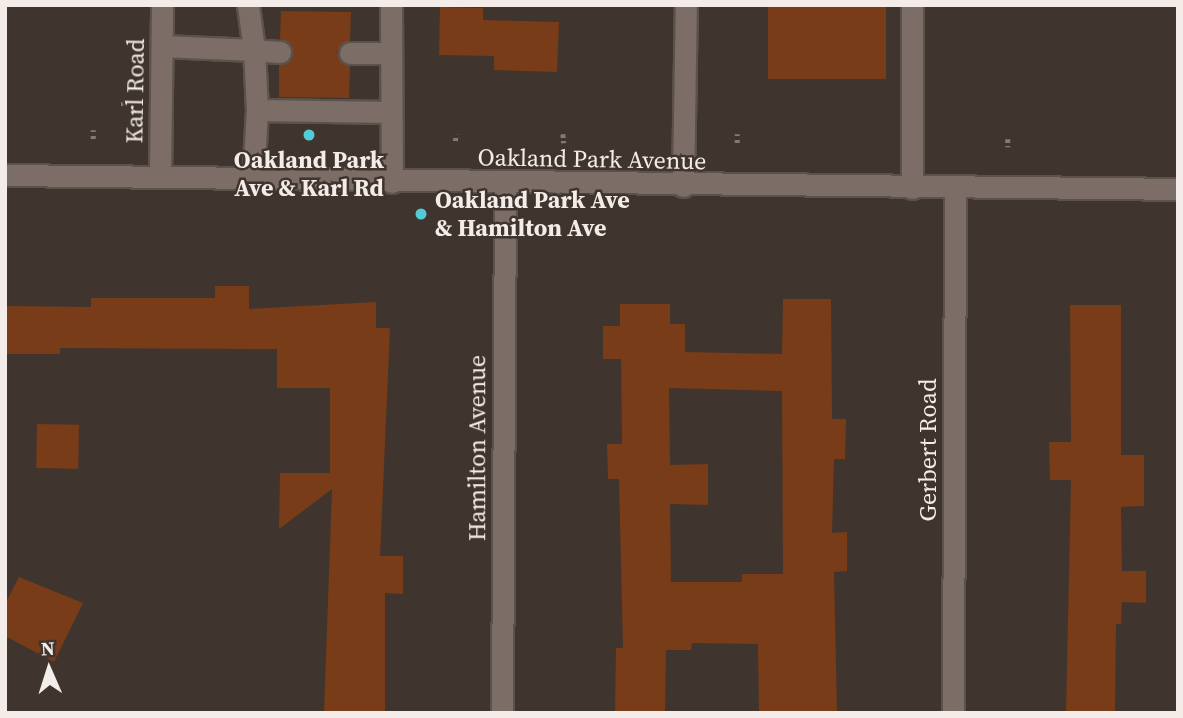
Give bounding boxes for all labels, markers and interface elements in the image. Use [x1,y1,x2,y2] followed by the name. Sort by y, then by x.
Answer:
[120,38,150,144] street label: Karl Road
[301,127,317,143] marker: Oakland Park Ave & Karl Rd
[477,143,707,175] street label: Oakland Park Avenue
[234,146,384,202] place label: Oakland Park Ave & Karl Rd
[435,186,630,242] place label: Oakland Park Ave & Hamilton Ave
[413,206,429,222] marker: Oakland Park Ave & Hamilton Ave
[463,355,491,541] street label: Hamilton Avenue
[914,379,942,521] street label: Gerbert Road
[14,634,84,704] north arrow
[40,635,55,661] text: N

